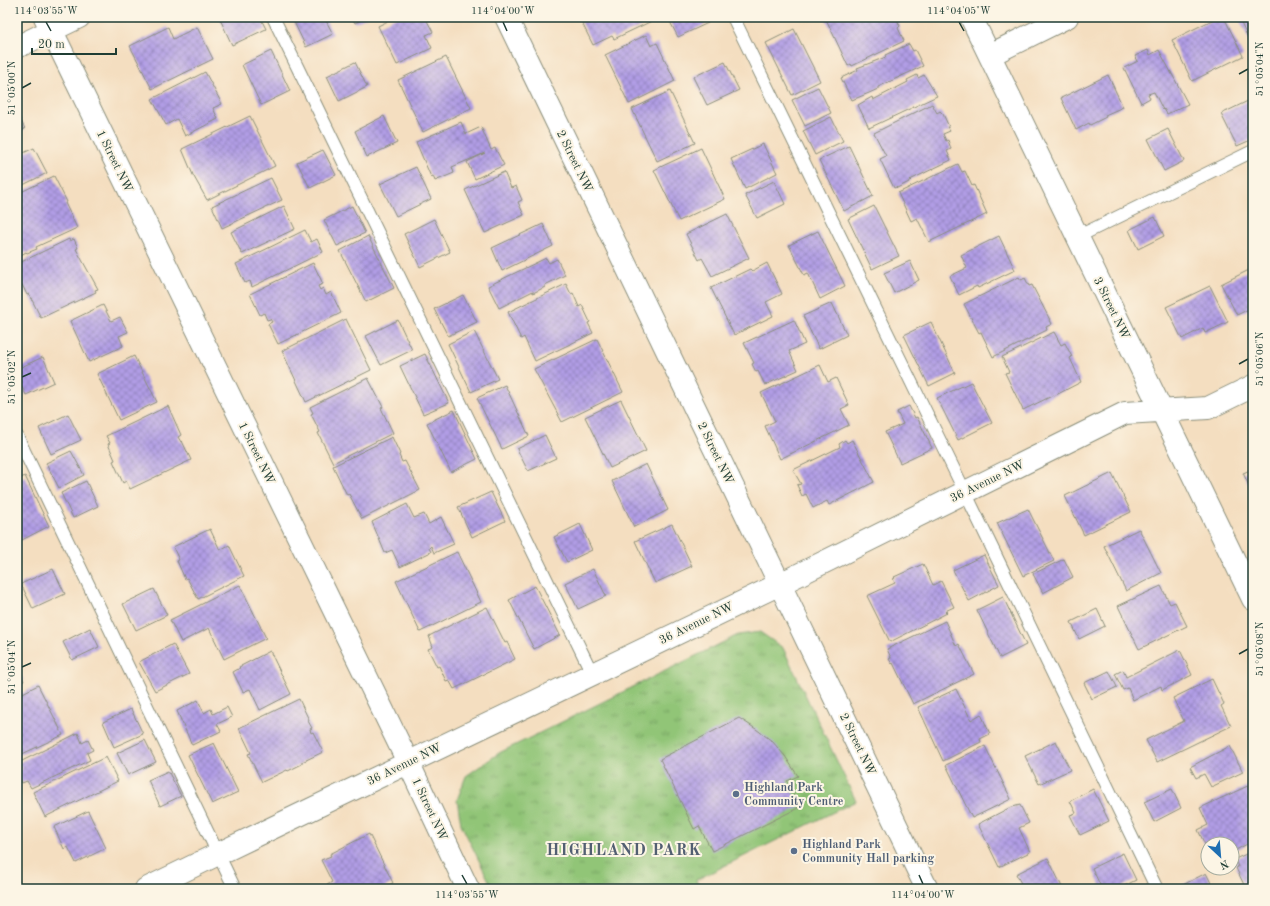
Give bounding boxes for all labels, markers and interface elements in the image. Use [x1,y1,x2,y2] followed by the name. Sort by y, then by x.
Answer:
[14,6,78,16] text: 114°03'55"W
[471,6,535,16] text: 114°04'00"W
[927,6,991,16] text: 114°04'05"W
[32,30,116,56] scale bar
[38,39,65,51] text: 20 m
[1255,41,1265,96] text: 51°05'04"N
[7,60,17,115] text: 51°05'00"N
[94,128,134,195] street label: 1 Street NW
[554,128,594,195] street label: 2 Street NW
[1091,275,1131,342] street label: 3 Street NW
[1255,331,1265,386] text: 51°05'06"N
[7,349,17,404] text: 51°05'02"N
[236,420,276,487] street label: 1 Street NW
[695,420,735,487] street label: 2 Street NW
[948,459,1027,505] street label: 36 Avenue NW
[657,601,736,647] street label: 36 Avenue NW
[1255,621,1265,676] text: 51°05'08"N
[7,639,17,694] text: 51°05'04"N
[837,711,877,778] street label: 2 Street NW
[365,742,444,788] street label: 36 Avenue NW
[409,776,449,843] street label: 1 Street NW
[744,782,844,808] place label: Highland Park Community Centre
[731,789,741,799] marker: Highland Park Community Centre
[1200,836,1240,876] north arrow
[802,839,935,865] place label: Highland Park Community Hall parking
[546,843,702,859] district label: HIGHLAND PARK
[789,846,799,856] marker: Highland Park Community Hall parking
[1217,857,1230,871] text: N
[435,890,499,900] text: 114°03'55"W
[891,890,955,900] text: 114°04'00"W

